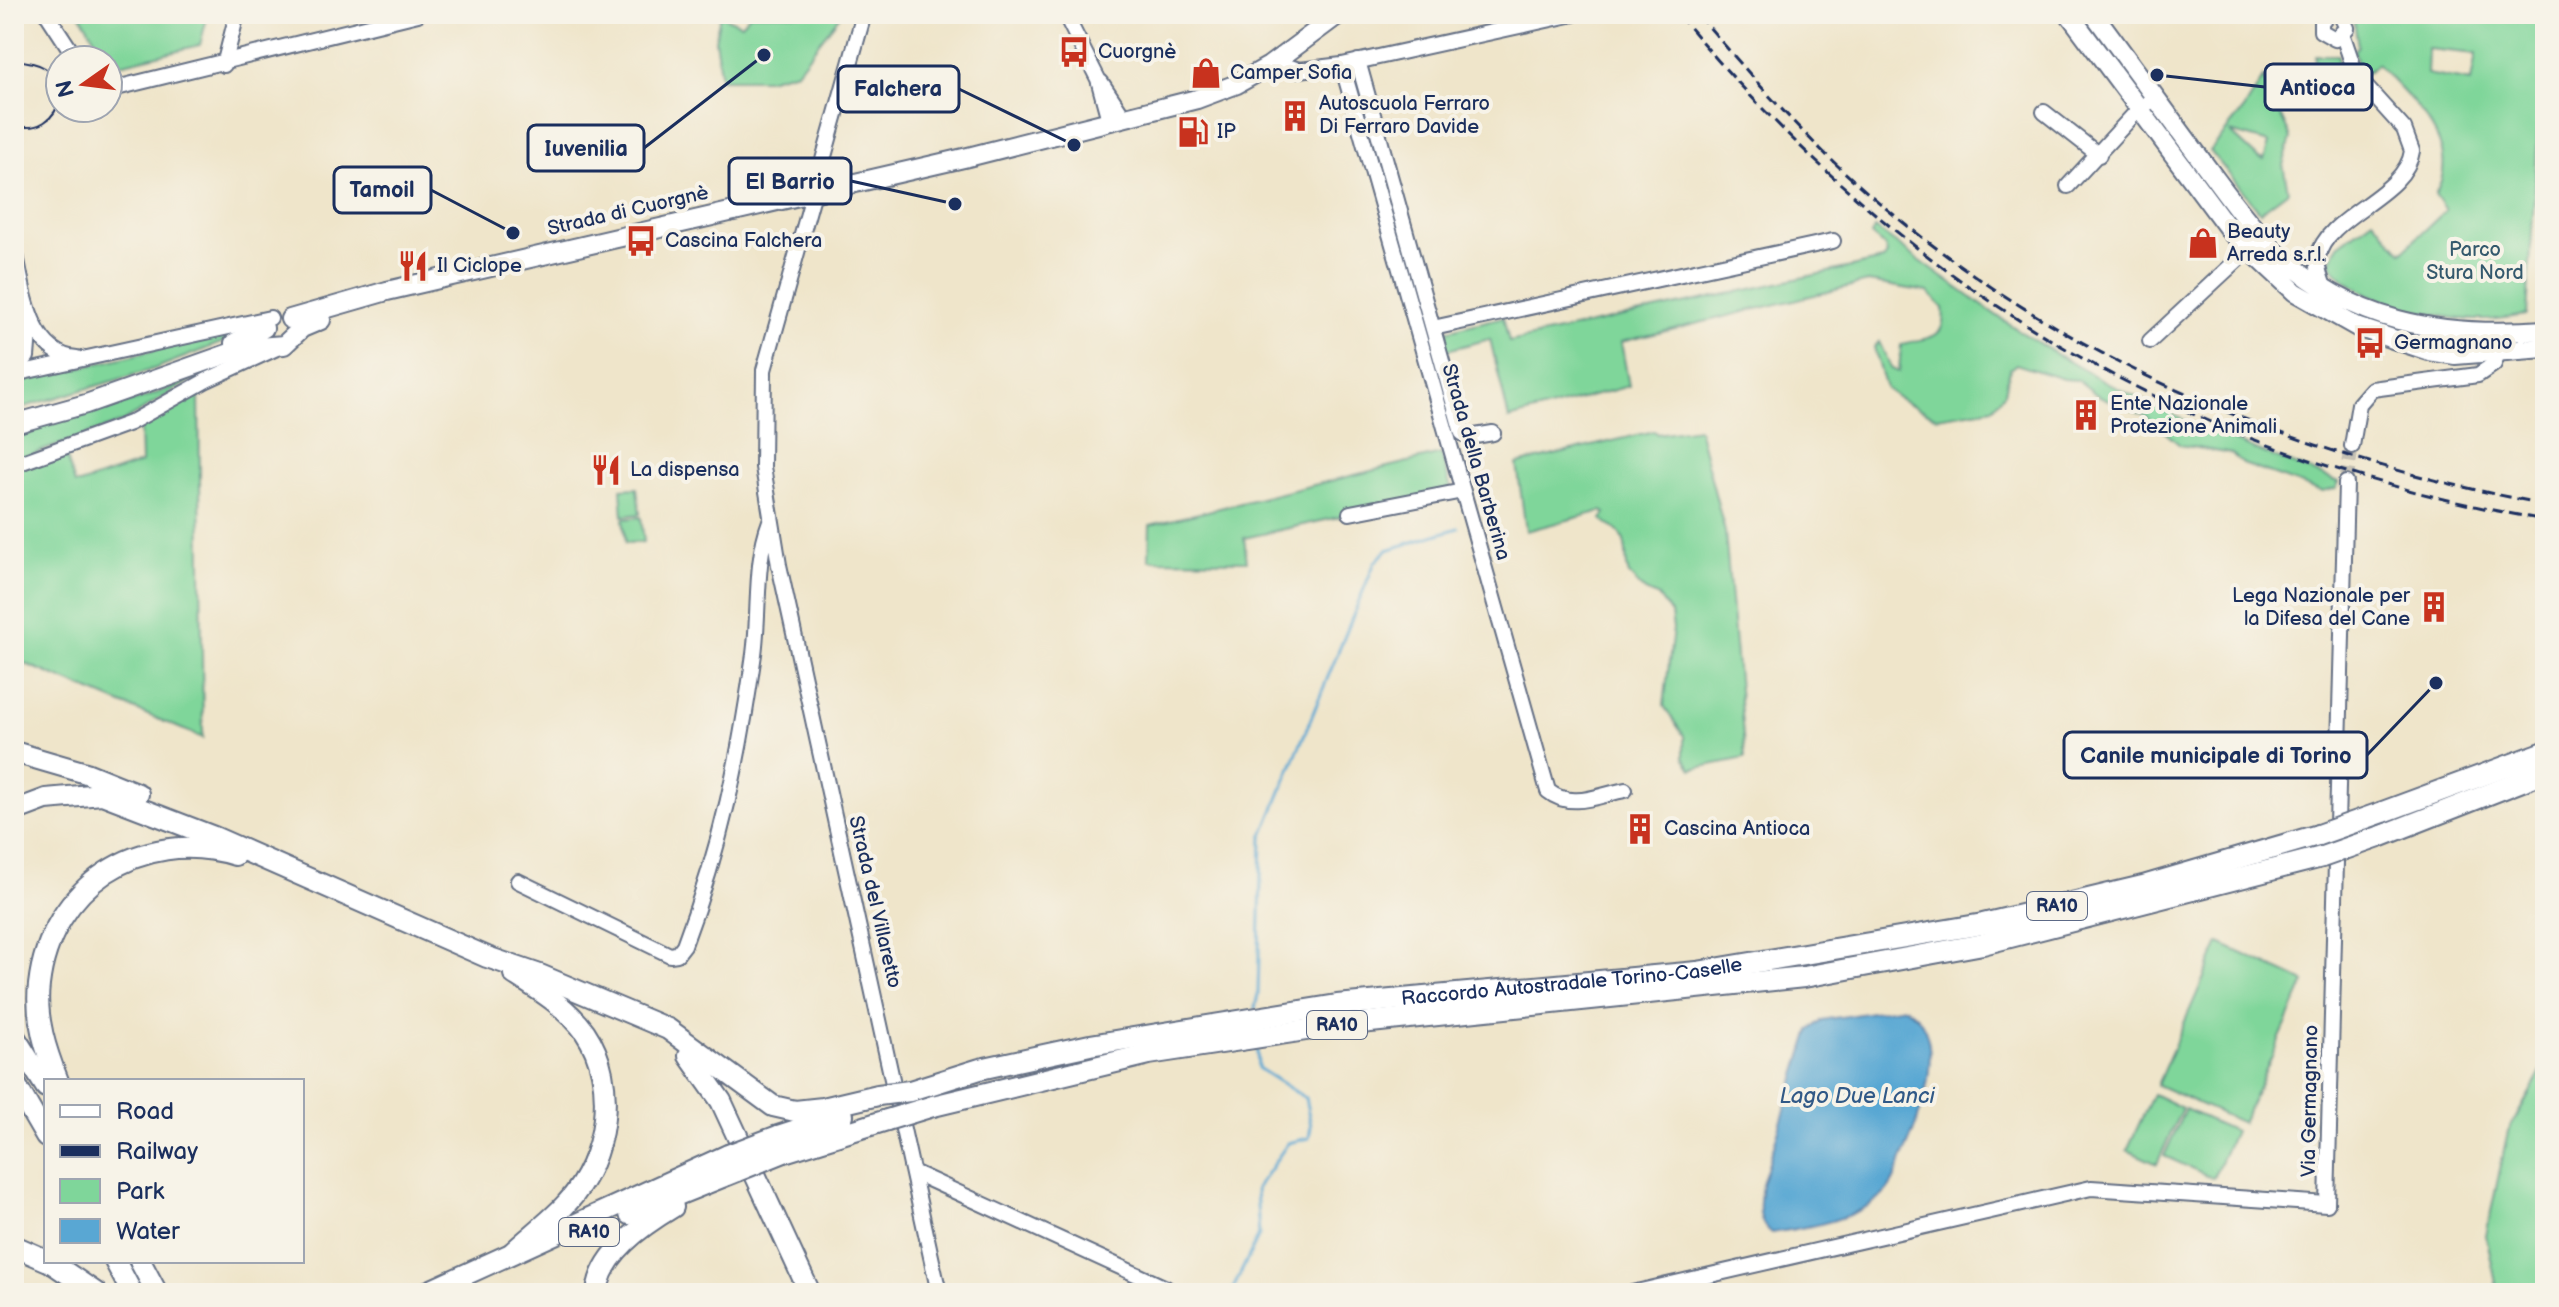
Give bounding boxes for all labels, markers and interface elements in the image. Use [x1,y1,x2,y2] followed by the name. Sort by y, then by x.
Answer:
[1057,35,1091,69] bus stop icon: Cuorgnè
[1098,40,1176,64] place label: Cuorgnè
[44,44,124,124] north arrow
[1189,56,1223,90] shop icon: Camper Sofia
[1230,61,1352,85] place label: Camper Sofia
[2265,64,2372,110] callout: Antioca
[838,66,959,112] callout: Falchera
[2279,75,2356,102] text: Antioca
[854,76,942,103] text: Falchera
[51,77,81,100] text: N
[1319,92,1490,139] place label: Autoscuola Ferraro Di Ferraro Davide
[1278,99,1312,133] building icon: Autoscuola Ferraro Di Ferraro Davide
[1176,115,1210,149] fuel station icon: IP
[1217,120,1236,144] place label: IP
[528,125,644,171] callout: Iuvenilia
[544,136,628,163] text: Iuvenilia
[729,158,851,204] callout: El Barrio
[334,167,431,213] callout: Tamoil
[745,169,835,196] text: El Barrio
[350,177,414,204] text: Tamoil
[545,181,711,241] street label: Strada di Cuorgnè
[2227,220,2326,267] place label: Beauty Arreda s.r.l.
[624,224,658,258] bus stop icon: Cascina Falchera
[2186,226,2220,260] shop icon: Beauty Arreda s.r.l.
[665,229,822,253] place label: Cascina Falchera
[2426,238,2524,285] park label: Parco Stura Nord
[396,249,430,283] restaurant icon: Il Ciclope
[437,254,522,278] place label: Il Ciclope
[2353,326,2387,360] bus stop icon: Germagnano
[2394,331,2513,355] place label: Germagnano
[1436,361,1516,563] street label: Strada della Barberina
[2110,392,2277,439] place label: Ente Nazionale Protezione Animali
[2069,398,2103,432] building icon: Ente Nazionale Protezione Animali
[589,453,623,487] restaurant icon: La dispensa
[630,458,740,482] place label: La dispensa
[2232,584,2411,631] place label: Lega Nazionale per la Difesa del Cane
[2417,590,2451,624] building icon: Lega Nazionale per la Difesa del Cane
[2064,732,2367,778] callout: Canile municipale di Torino
[2080,743,2352,770] text: Canile municipale di Torino
[1623,812,1657,846] building icon: Cascina Antioca
[844,814,906,990] street label: Strada del Villaretto
[1664,817,1810,841] place label: Cascina Antioca
[2027,892,2087,920] road number: RA10
[1400,953,1744,1011] street label: Raccordo Autostradale Torino-Caselle
[1307,1011,1367,1039] road number: RA10
[2297,1025,2323,1177] street label: Via Germagnano
[44,1079,304,1263] legend
[1779,1083,1936,1110] water label: Lago Due Lanci
[116,1097,174,1126] text: Road
[116,1137,198,1166] text: Railway
[116,1177,164,1206] text: Park
[116,1217,180,1246] text: Water
[559,1218,619,1246] road number: RA10

